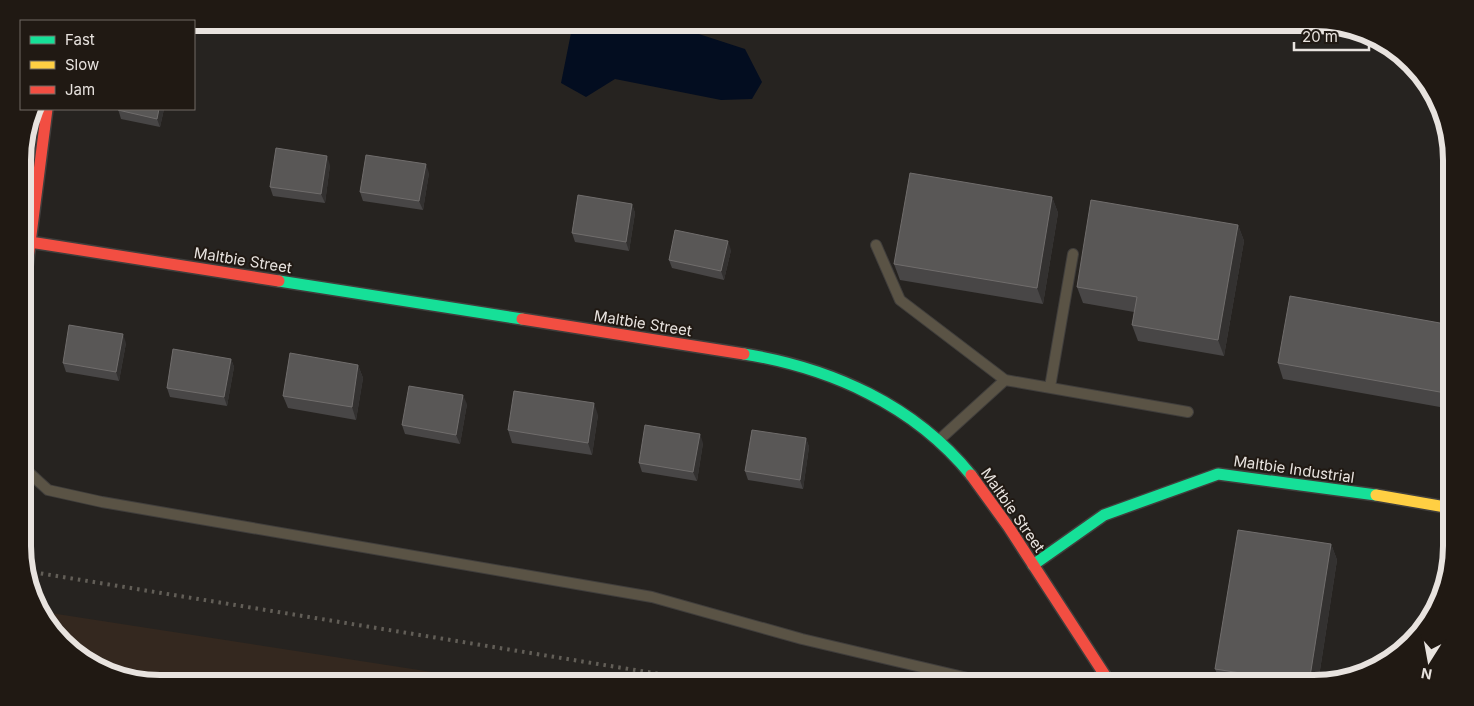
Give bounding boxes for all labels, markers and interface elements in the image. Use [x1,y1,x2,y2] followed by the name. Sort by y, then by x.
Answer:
[20,20,195,110] legend
[1294,20,1369,52] scale bar
[1302,27,1338,46] text: 20 m
[65,30,95,49] text: Fast
[65,55,99,74] text: Slow
[65,80,95,99] text: Jam
[193,243,293,277] street label: Maltbie Street
[593,306,693,340] street label: Maltbie Street
[1232,451,1356,487] street label: Maltbie Industrial
[977,464,1049,556] street label: Maltbie Street
[1404,636,1454,686] north arrow
[1420,665,1433,684] text: N

